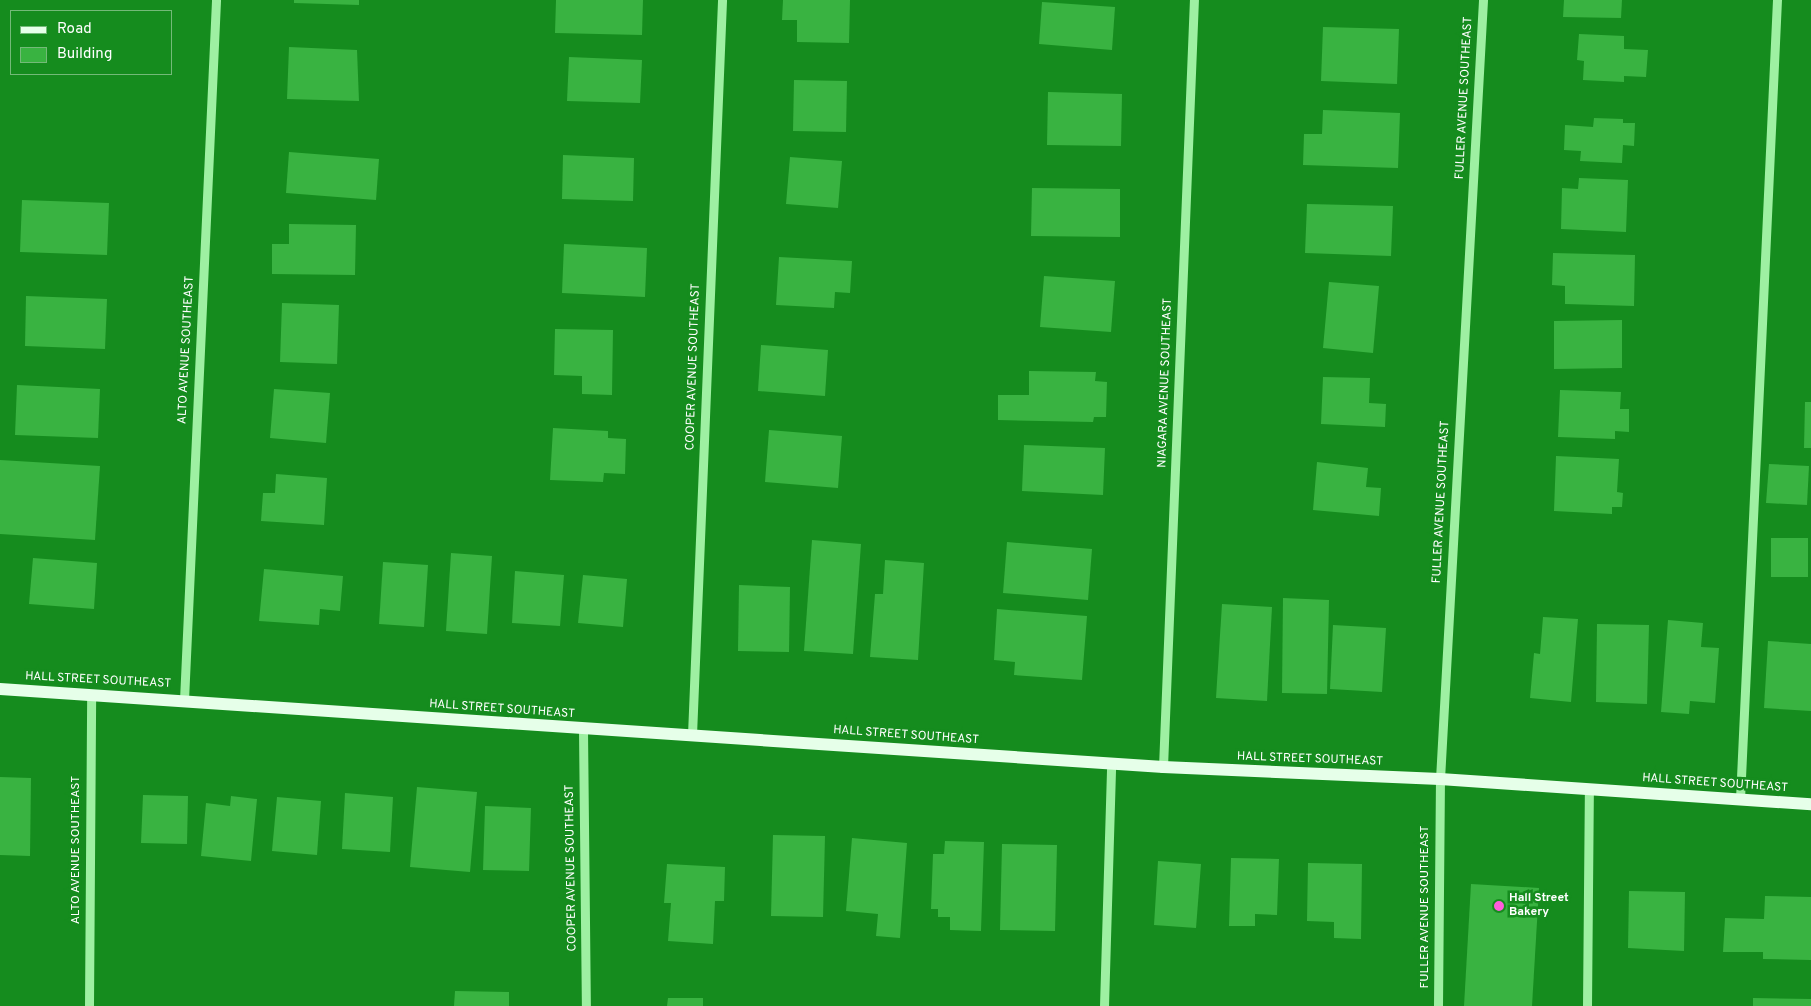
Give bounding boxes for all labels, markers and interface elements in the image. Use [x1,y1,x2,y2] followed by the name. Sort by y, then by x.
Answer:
[10,10,172,75] legend
[1454,16,1476,180] street label: FULLER AVENUE SOUTHEAST
[57,20,92,39] text: Road
[57,45,112,64] text: Building
[176,275,198,425] street label: ALTO AVENUE SOUTHEAST
[684,283,704,451] street label: COOPER AVENUE SOUTHEAST
[1156,297,1176,469] street label: NIAGARA AVENUE SOUTHEAST
[1431,420,1453,584] street label: FULLER AVENUE SOUTHEAST
[24,670,172,692] street label: HALL STREET SOUTHEAST
[428,698,576,722] street label: HALL STREET SOUTHEAST
[832,724,980,748] street label: HALL STREET SOUTHEAST
[1236,750,1384,770] street label: HALL STREET SOUTHEAST
[1641,772,1789,796] street label: HALL STREET SOUTHEAST
[70,776,84,924] street label: ALTO AVENUE SOUTHEAST
[563,784,581,952] street label: COOPER AVENUE SOUTHEAST
[1419,825,1433,989] street label: FULLER AVENUE SOUTHEAST
[1509,892,1569,920] place label: Hall Street Bakery
[1493,900,1505,912] marker: Hall Street Bakery

